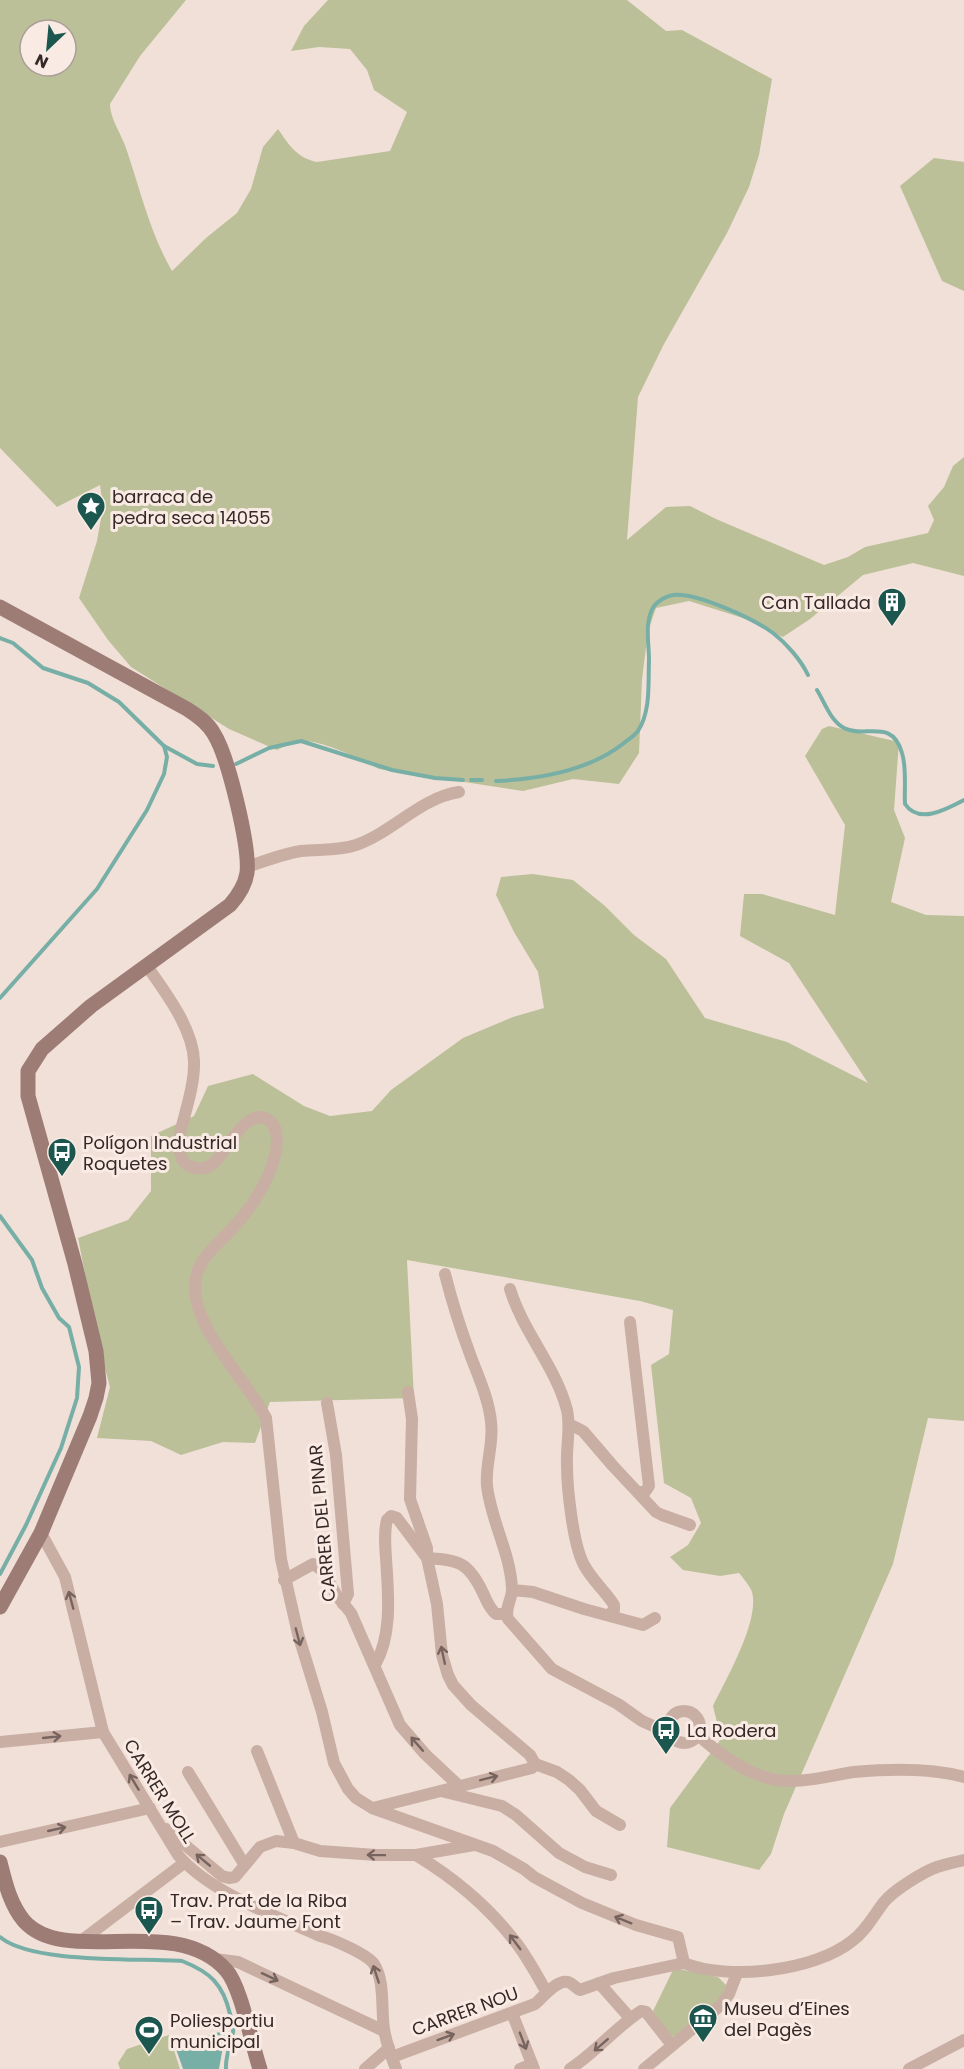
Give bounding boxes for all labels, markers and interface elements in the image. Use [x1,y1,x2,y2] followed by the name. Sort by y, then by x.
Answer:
[18,18,78,78] north arrow
[31,48,52,74] text: N
[112,484,271,530] place label: barraca de pedra seca 14055
[75,490,107,532] place icon: barraca de pedra seca 14055
[876,586,908,628] building icon: Can Tallada
[761,590,871,615] place label: Can Tallada
[83,1130,237,1176] place label: Polígon Industrial Roquetes
[46,1136,78,1178] bus stop icon: Polígon Industrial Roquetes
[303,1443,341,1603] street label: CARRER DEL PINAR
[65,1591,76,1610] one-way arrow
[293,1627,305,1646] one-way arrow
[437,1645,448,1665] one-way arrow
[650,1714,682,1756] bus stop icon: La Rodera
[687,1718,776,1743] place label: La Rodera
[41,1731,61,1742] one-way arrow
[118,1734,202,1848] street label: CARRER MOLL
[410,1737,424,1752] one-way arrow
[480,1771,499,1783] one-way arrow
[127,1774,139,1791] one-way arrow
[47,1823,66,1835] one-way arrow
[366,1849,386,1860] one-way arrow
[196,1853,211,1867] one-way arrow
[170,1888,347,1934] place label: Trav. Prat de la Riba – Trav. Jaume Font
[133,1894,165,1936] bus stop icon: Trav. Prat de la Riba – Trav. Jaume Font
[614,1914,632,1925] one-way arrow
[509,1934,522,1950] one-way arrow
[370,1965,381,1984] one-way arrow
[261,1972,279,1984] one-way arrow
[408,1980,522,2042] street label: CARRER NOU
[724,1996,850,2042] place label: Museu d’Eines del Pagès
[687,2002,719,2044] museum icon: Museu d’Eines del Pagès
[170,2008,274,2054] place label: Poliesportiu municipal
[133,2014,165,2056] sports icon: Poliesportiu municipal
[437,2031,455,2042] one-way arrow
[518,2031,529,2050] one-way arrow
[594,2038,609,2052] one-way arrow

